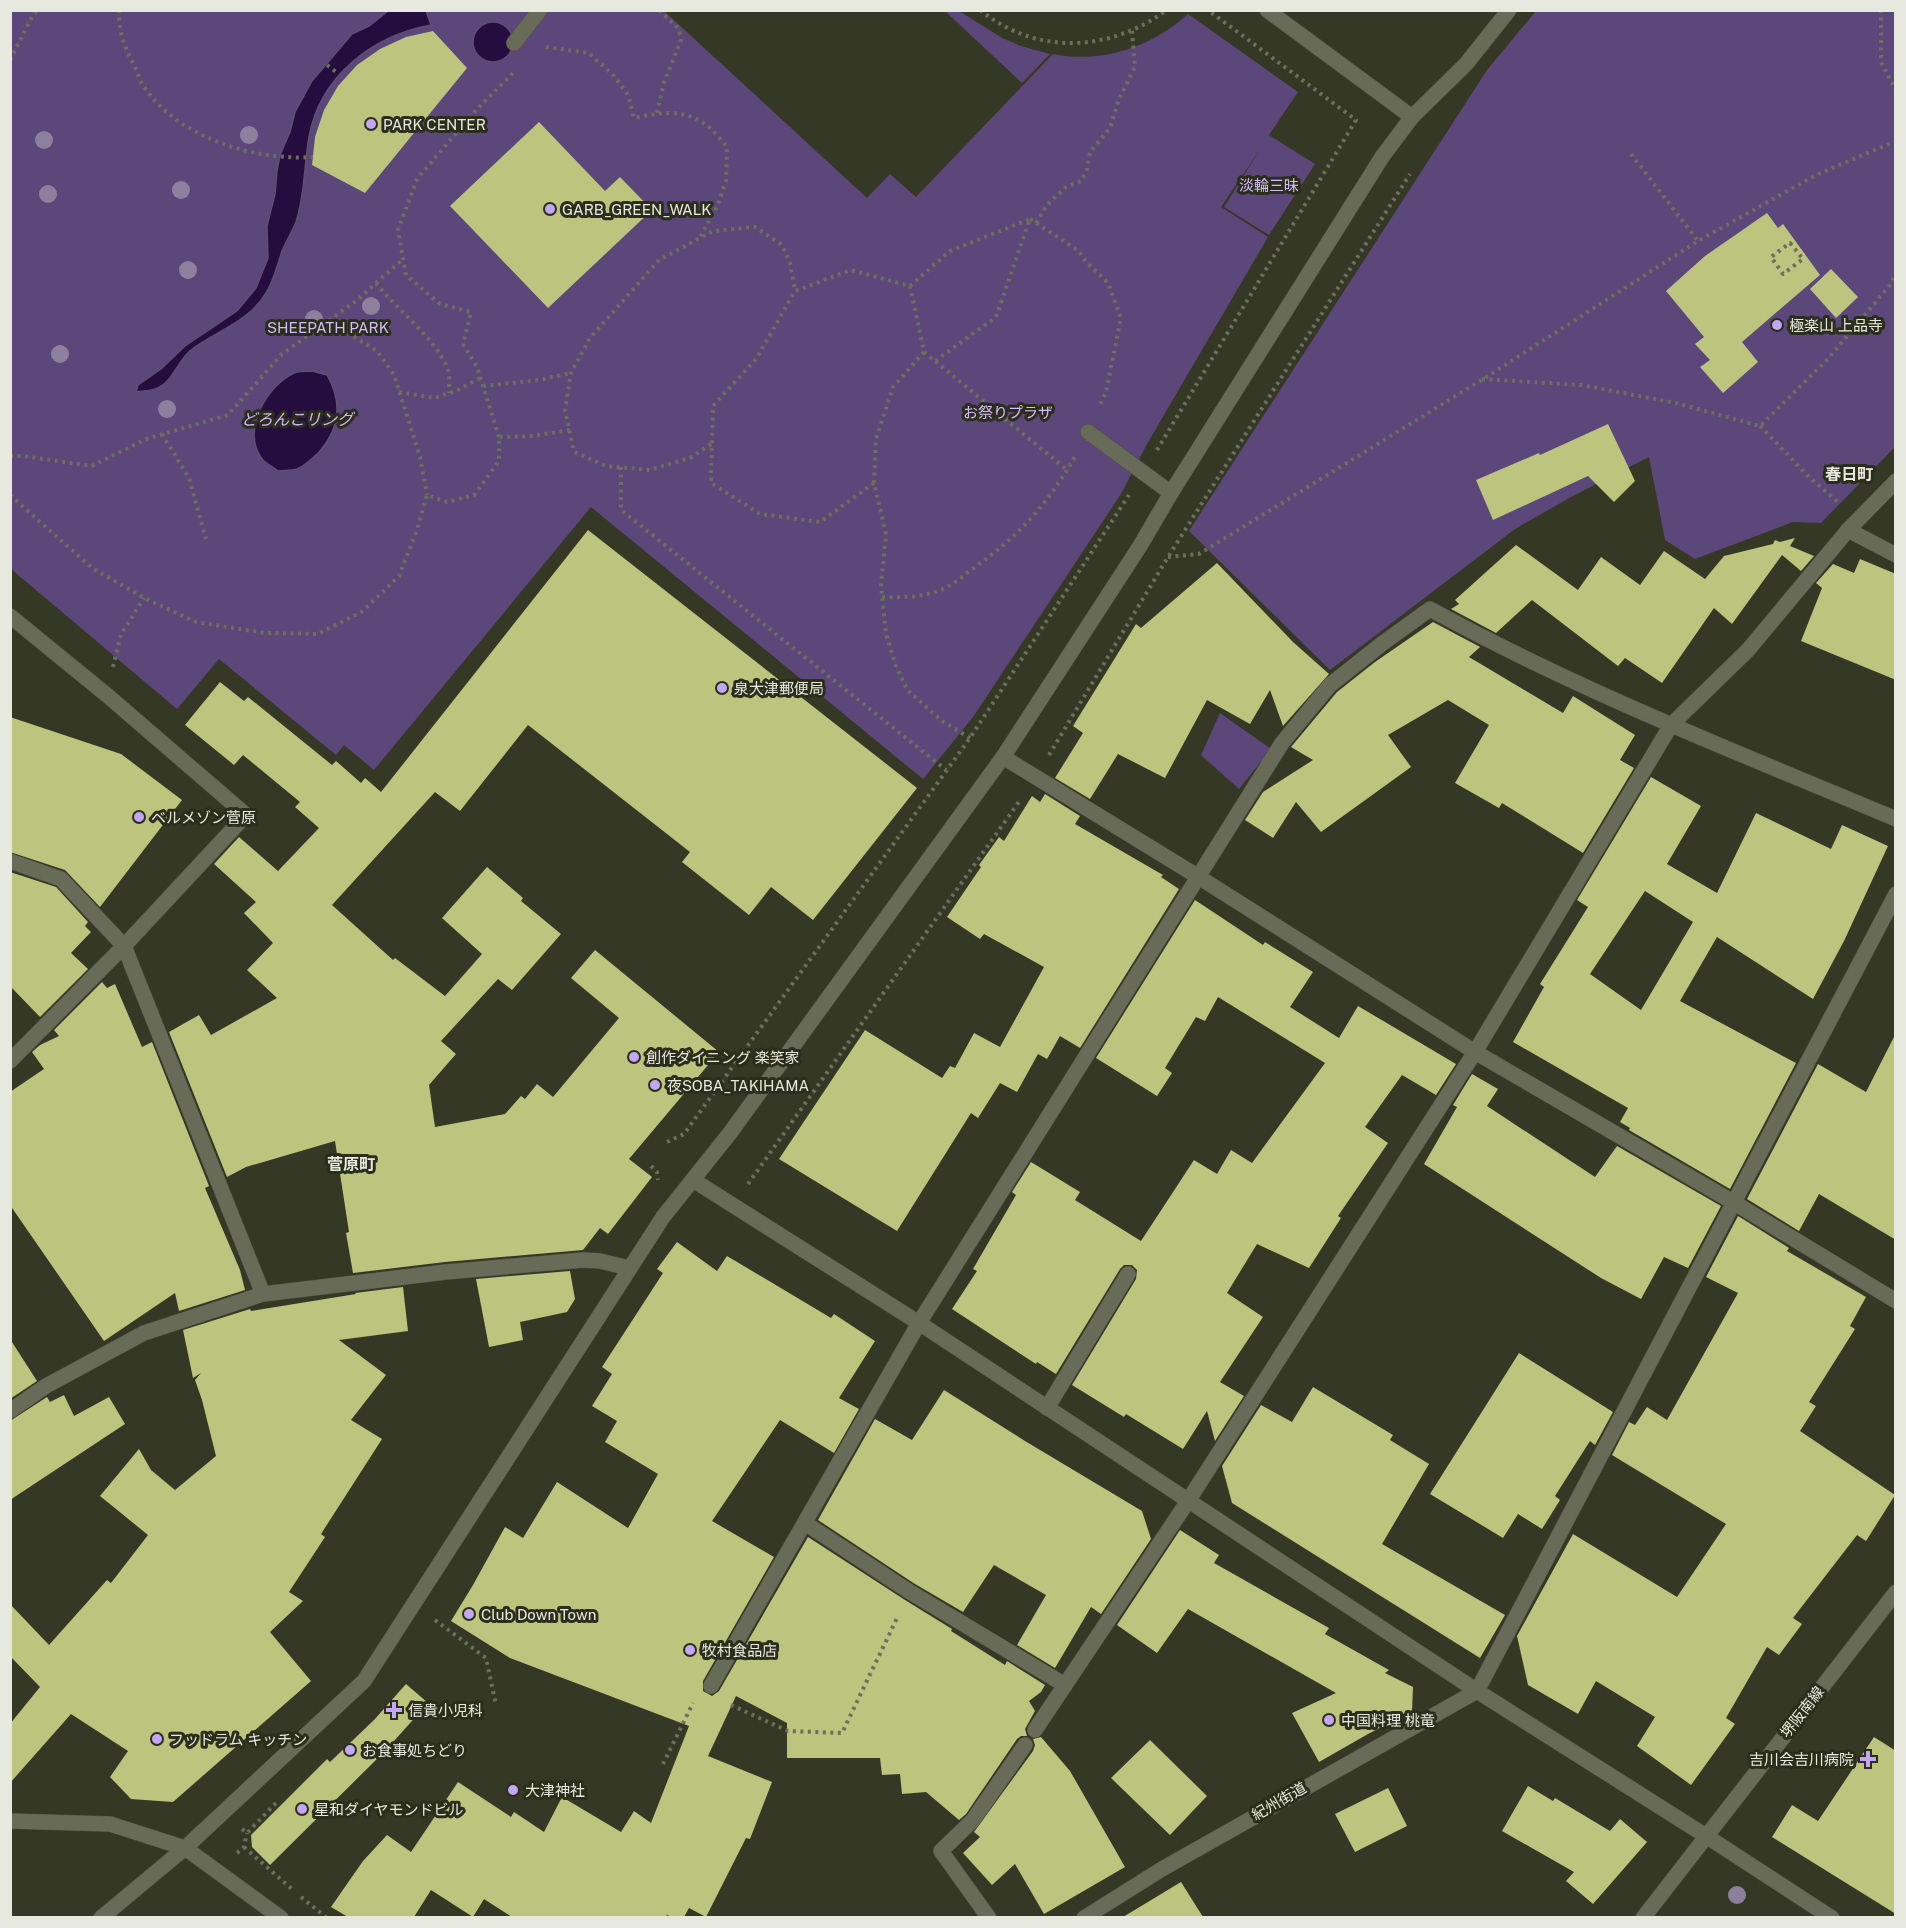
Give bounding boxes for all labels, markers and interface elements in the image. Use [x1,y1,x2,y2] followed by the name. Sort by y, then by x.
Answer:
[383,116,486,133] place label: PARK CENTER
[364,117,378,131] marker: PARK CENTER
[1239,177,1299,194] park label: 淡輪三昧
[562,201,712,218] place label: GARB_GREEN_WALK
[543,202,557,216] marker: GARB_GREEN_WALK
[1789,317,1883,334] place label: 極楽山 上品寺
[1770,318,1784,332] marker: 極楽山 上品寺
[267,319,389,336] park label: SHEEPATH PARK
[963,404,1053,421] park label: お祭りプラザ
[241,410,356,429] water label: どろんこリング
[1825,465,1873,484] district label: 春日町
[734,680,824,697] place label: 泉大津郵便局
[715,681,729,695] marker: 泉大津郵便局
[151,809,256,826] place label: ベルメゾン菅原
[132,810,146,824] marker: ベルメゾン菅原
[646,1049,800,1066] place label: 創作ダイニング 楽笑家
[627,1050,641,1064] marker: 創作ダイニング 楽笑家
[667,1077,810,1094] place label: 夜SOBA_TAKIHAMA
[648,1078,662,1092] marker: 夜SOBA_TAKIHAMA
[327,1155,375,1174] district label: 菅原町
[481,1606,596,1623] place label: Club Down Town
[462,1607,476,1621] marker: Club Down Town
[702,1642,777,1659] place label: 牧村食品店
[683,1643,697,1657] marker: 牧村食品店
[1777,1683,1827,1741] street label: 堺阪南線
[385,1701,403,1719] marker: 信貴小児科
[408,1702,483,1719] place label: 信貴小児科
[1341,1712,1435,1729] place label: 中国料理 桃竜
[1322,1713,1336,1727] marker: 中国料理 桃竜
[169,1731,307,1748] place label: フッドラム キッチン
[150,1732,164,1746] marker: フッドラム キッチン
[362,1742,467,1759] place label: お食事処ちどり
[343,1743,357,1757] marker: お食事処ちどり
[1859,1750,1877,1768] marker: 吉川会吉川病院
[1749,1751,1854,1768] place label: 吉川会吉川病院
[1249,1779,1309,1823] street label: 紀州街道
[525,1782,585,1799] place label: 大津神社
[506,1783,520,1797] marker: 大津神社
[314,1801,464,1818] place label: 星和ダイヤモンドビル
[295,1802,309,1816] marker: 星和ダイヤモンドビル

